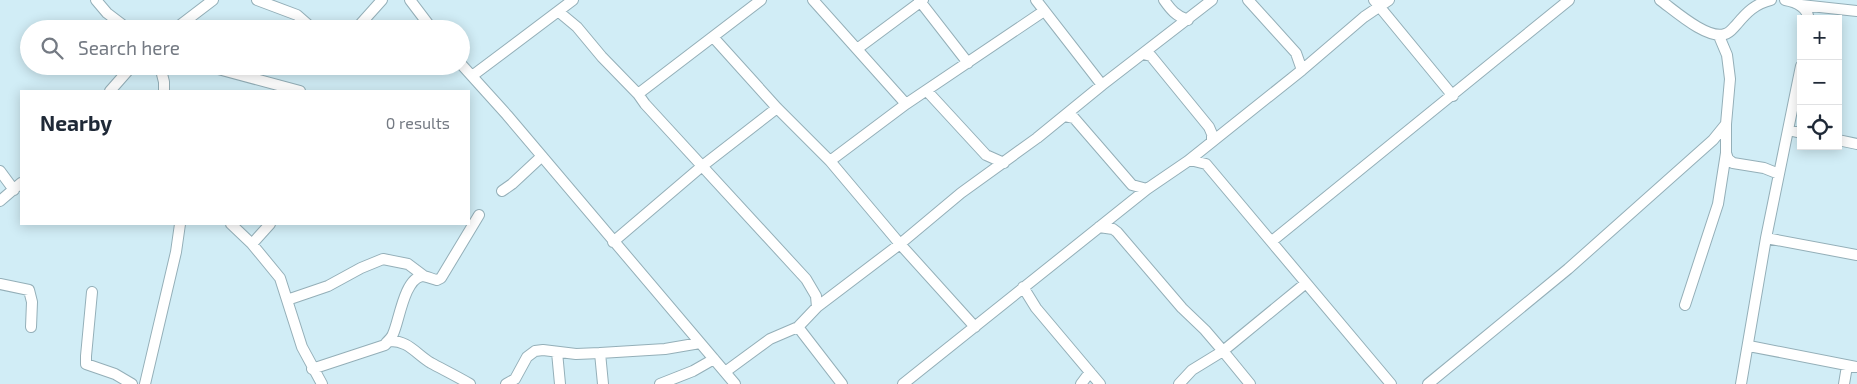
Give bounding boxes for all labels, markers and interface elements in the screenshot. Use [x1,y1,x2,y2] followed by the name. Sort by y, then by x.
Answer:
[1797,15,1842,150] map controls
[1797,15,1842,60] button: +
[20,20,470,75] search box
[38,34,66,62] icon: search
[78,36,180,59] text: Search here
[1797,60,1842,105] button: −
[1797,105,1842,150] button: locate
[40,110,112,135] text: Nearby
[386,113,450,132] text: 0 results

